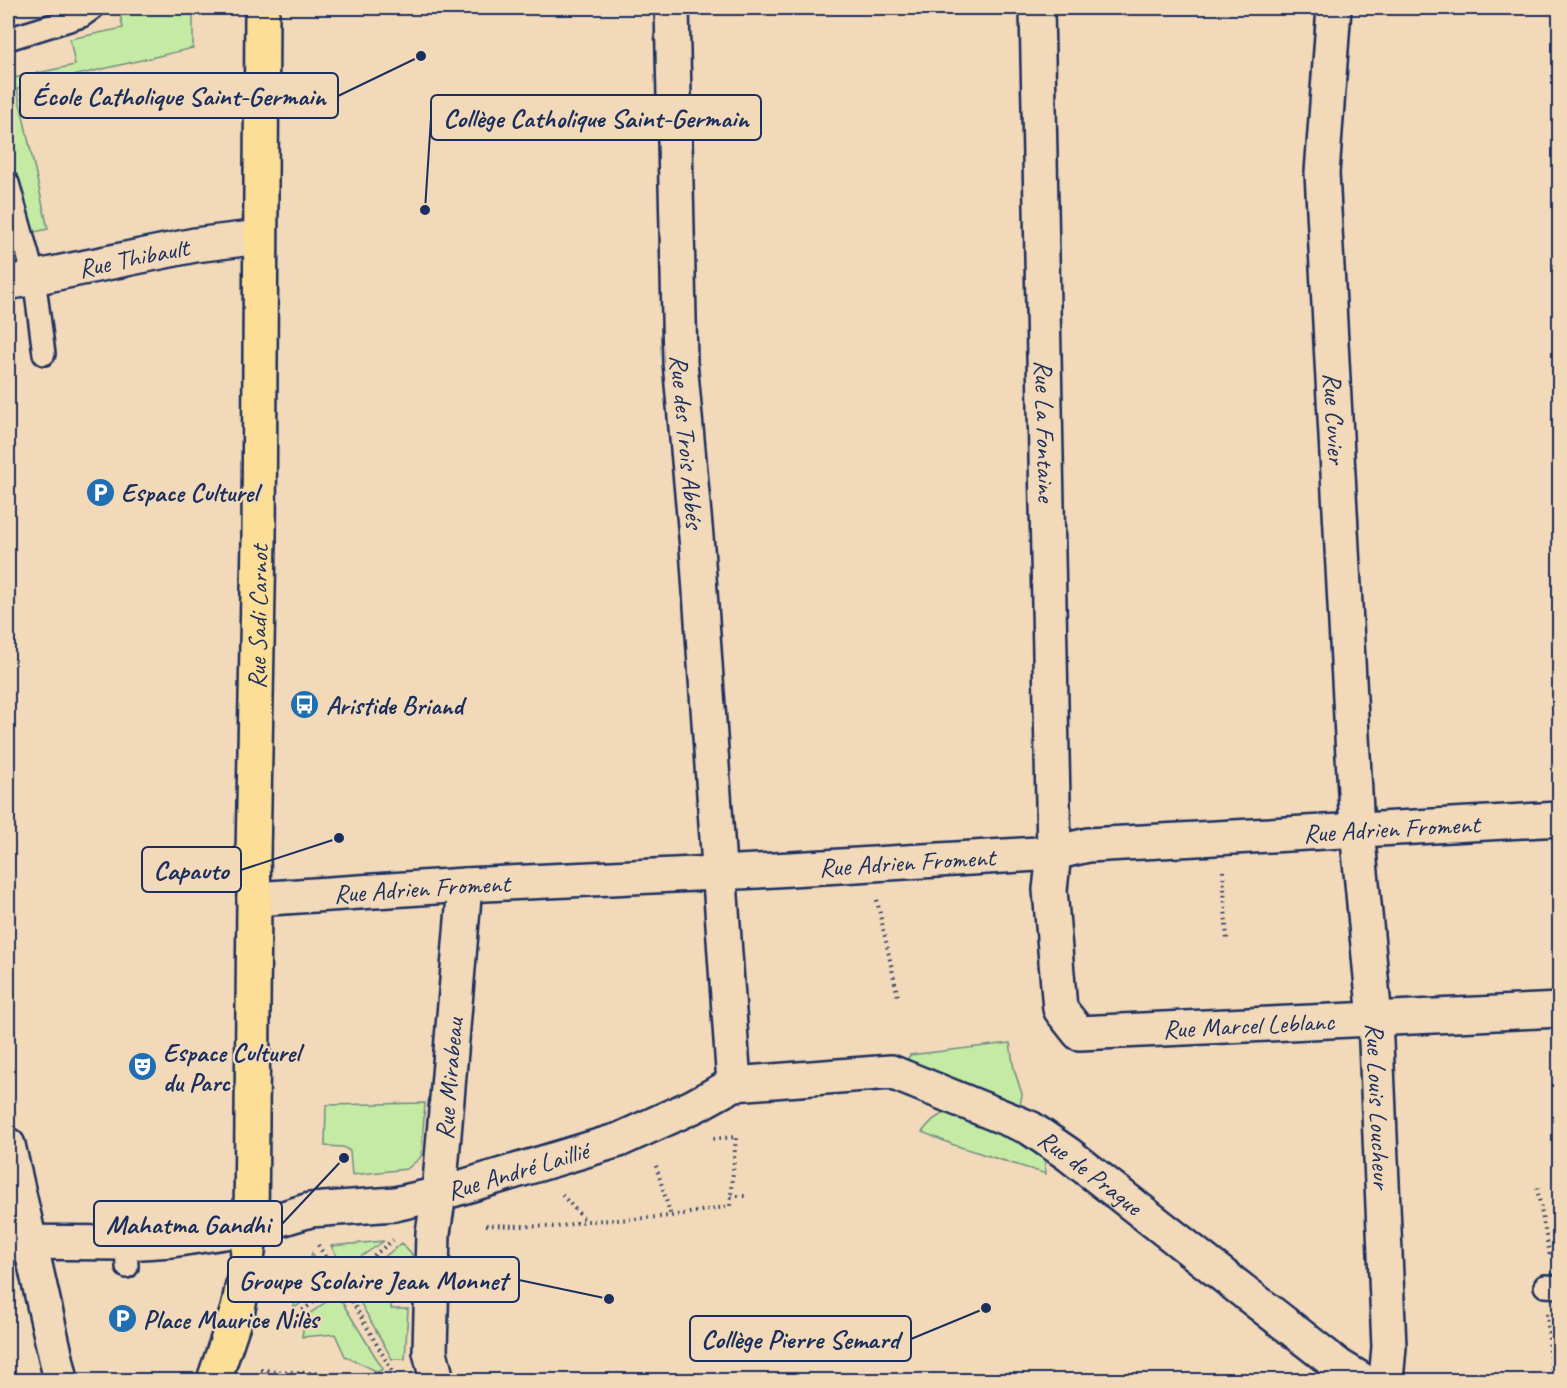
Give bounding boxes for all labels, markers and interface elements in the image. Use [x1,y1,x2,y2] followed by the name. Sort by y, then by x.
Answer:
[20,73,338,118] callout: École Catholique Saint-Germain
[32,79,327,113] text: École Catholique Saint-Germain
[431,95,761,140] callout: Collège Catholique Saint-Germain
[443,101,750,135] text: Collège Catholique Saint-Germain
[75,230,194,285] street label: Rue Thibault
[663,355,712,532] street label: Rue des Trois Abbés
[1028,360,1063,505] street label: Rue La Fontaine
[1316,372,1354,466] street label: Rue Cuvier
[84,476,116,508] parking icon: Espace Culturel
[121,476,263,509] place label: Espace Culturel
[240,542,275,689] street label: Rue Sadi Carnot
[289,689,321,721] bus stop icon: Aristide Briand
[326,689,467,722] place label: Aristide Briand
[1302,807,1483,850] street label: Rue Adrien Froment
[818,840,998,884] street label: Rue Adrien Froment
[142,847,241,892] callout: Capauto
[154,853,231,887] text: Capauto
[333,866,513,910] street label: Rue Adrien Froment
[1162,1004,1337,1045] street label: Rue Marcel Leblanc
[427,1015,470,1141] street label: Rue Mirabeau
[1359,1022,1399,1192] street label: Rue Louis Loucheur
[163,1036,305,1099] place label: Espace Culturel du Parc
[126,1051,158,1083] theatre icon: Espace Culturel du Parc
[1032,1122,1150,1223] street label: Rue de Prague
[443,1133,596,1207] street label: Rue André Laillié
[94,1201,282,1246] callout: Mahatma Gandhi
[106,1207,274,1241] text: Mahatma Gandhi
[228,1257,519,1302] callout: Groupe Scolaire Jean Monnet
[239,1263,511,1297] text: Groupe Scolaire Jean Monnet
[106,1303,138,1335] parking icon: Place Maurice Nilès
[143,1303,321,1336] place label: Place Maurice Nilès
[690,1316,911,1361] callout: Collège Pierre Semard
[701,1322,903,1356] text: Collège Pierre Semard

